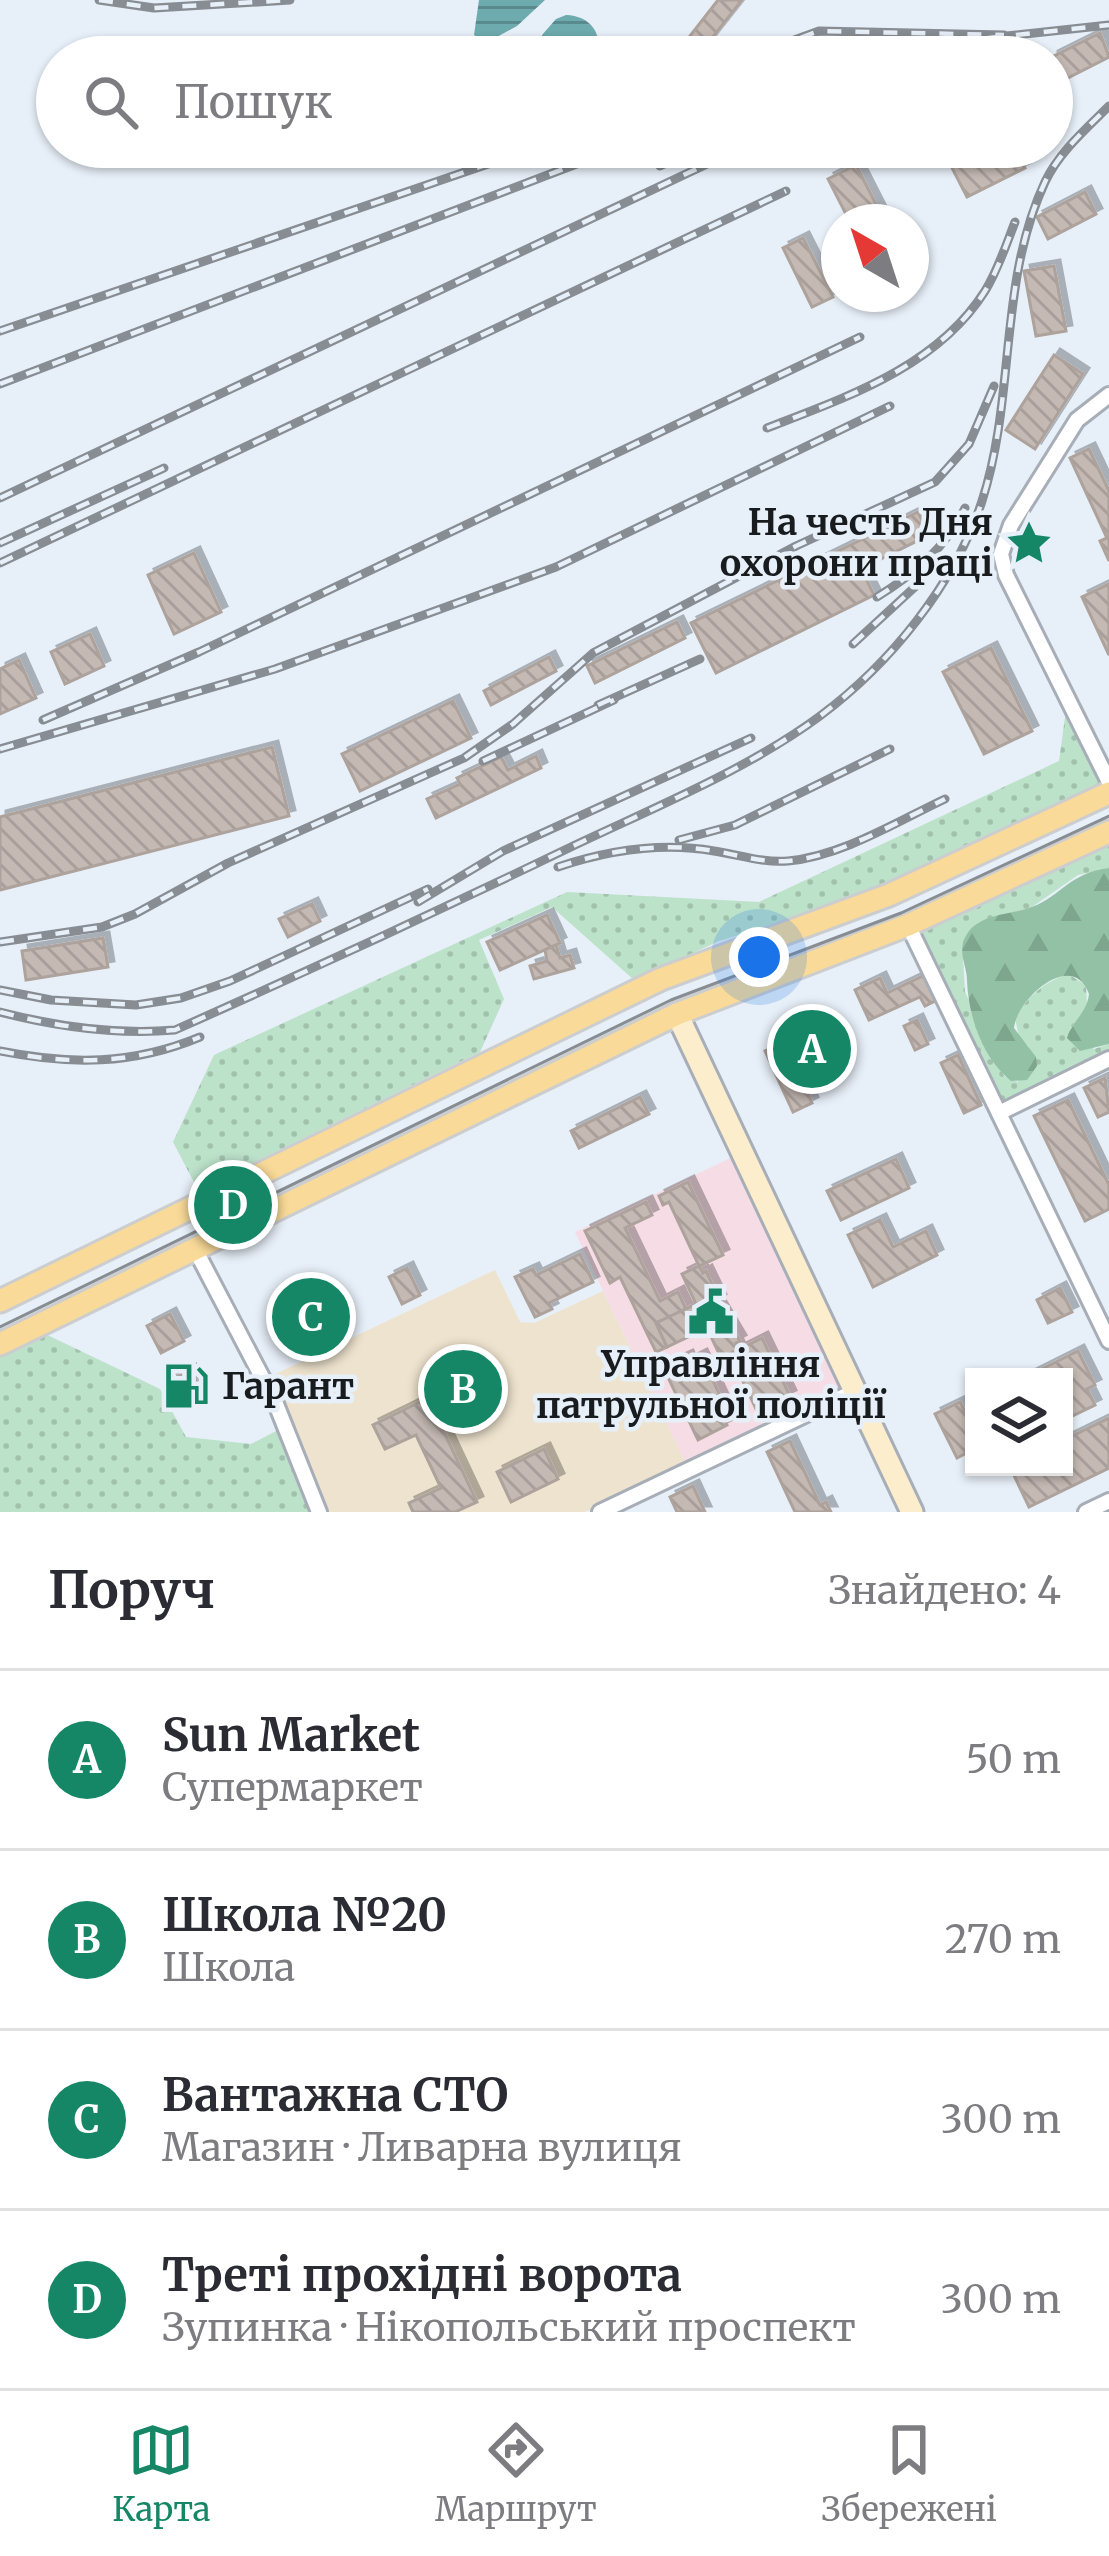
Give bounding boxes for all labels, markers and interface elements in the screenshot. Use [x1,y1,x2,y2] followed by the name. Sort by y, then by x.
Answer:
[36,36,1073,168] search box
[78,69,144,135] icon: search
[174,74,332,130] text: Пошук
[821,204,929,312] north arrow
[720,500,993,586] place label: На честь Дня охорони праці
[1004,518,1054,568] place icon: На честь Дня охорони праці
[729,927,789,987] your location
[773,1004,851,1094] pin: A
[194,1160,272,1250] pin: D
[272,1272,350,1362] pin: C
[686,1287,736,1337] public building icon: Управління патрульної поліції
[536,1342,887,1428] place label: Управління патрульної поліції
[424,1344,502,1434] pin: B
[161,1361,211,1411] fuel station icon: Гарант
[222,1364,354,1409] place label: Гарант
[965,1368,1073,1476] map controls
[965,1368,1073,1476] button: layers
[48,1558,215,1622] text: Поруч
[828,1566,1061,1615] text: Знайдено: 4
[162,1707,420,1763] text: Sun Market
[73,1735,101,1784] text: A
[966,1735,1061,1784] text: 50 m
[162,1763,423,1812] text: Супермаркет
[162,1887,447,1943] text: Школа №20
[73,1915,101,1964] text: B
[945,1915,1061,1964] text: 270 m
[162,1943,295,1992] text: Школа
[162,2067,508,2123] text: Вантажна СТО
[74,2095,100,2144] text: C
[941,2095,1061,2144] text: 300 m
[162,2123,682,2172] text: Магазин · Ливарна вулиця
[162,2247,682,2303] text: Треті прохідні ворота
[72,2275,102,2324] text: D
[941,2275,1061,2324] text: 300 m
[162,2303,856,2352] text: Зупинка · Нікопольський проспект
[112,2417,210,2530] tab: Карта
[435,2417,597,2530] tab: Маршрут
[821,2417,997,2530] tab: Збережені

